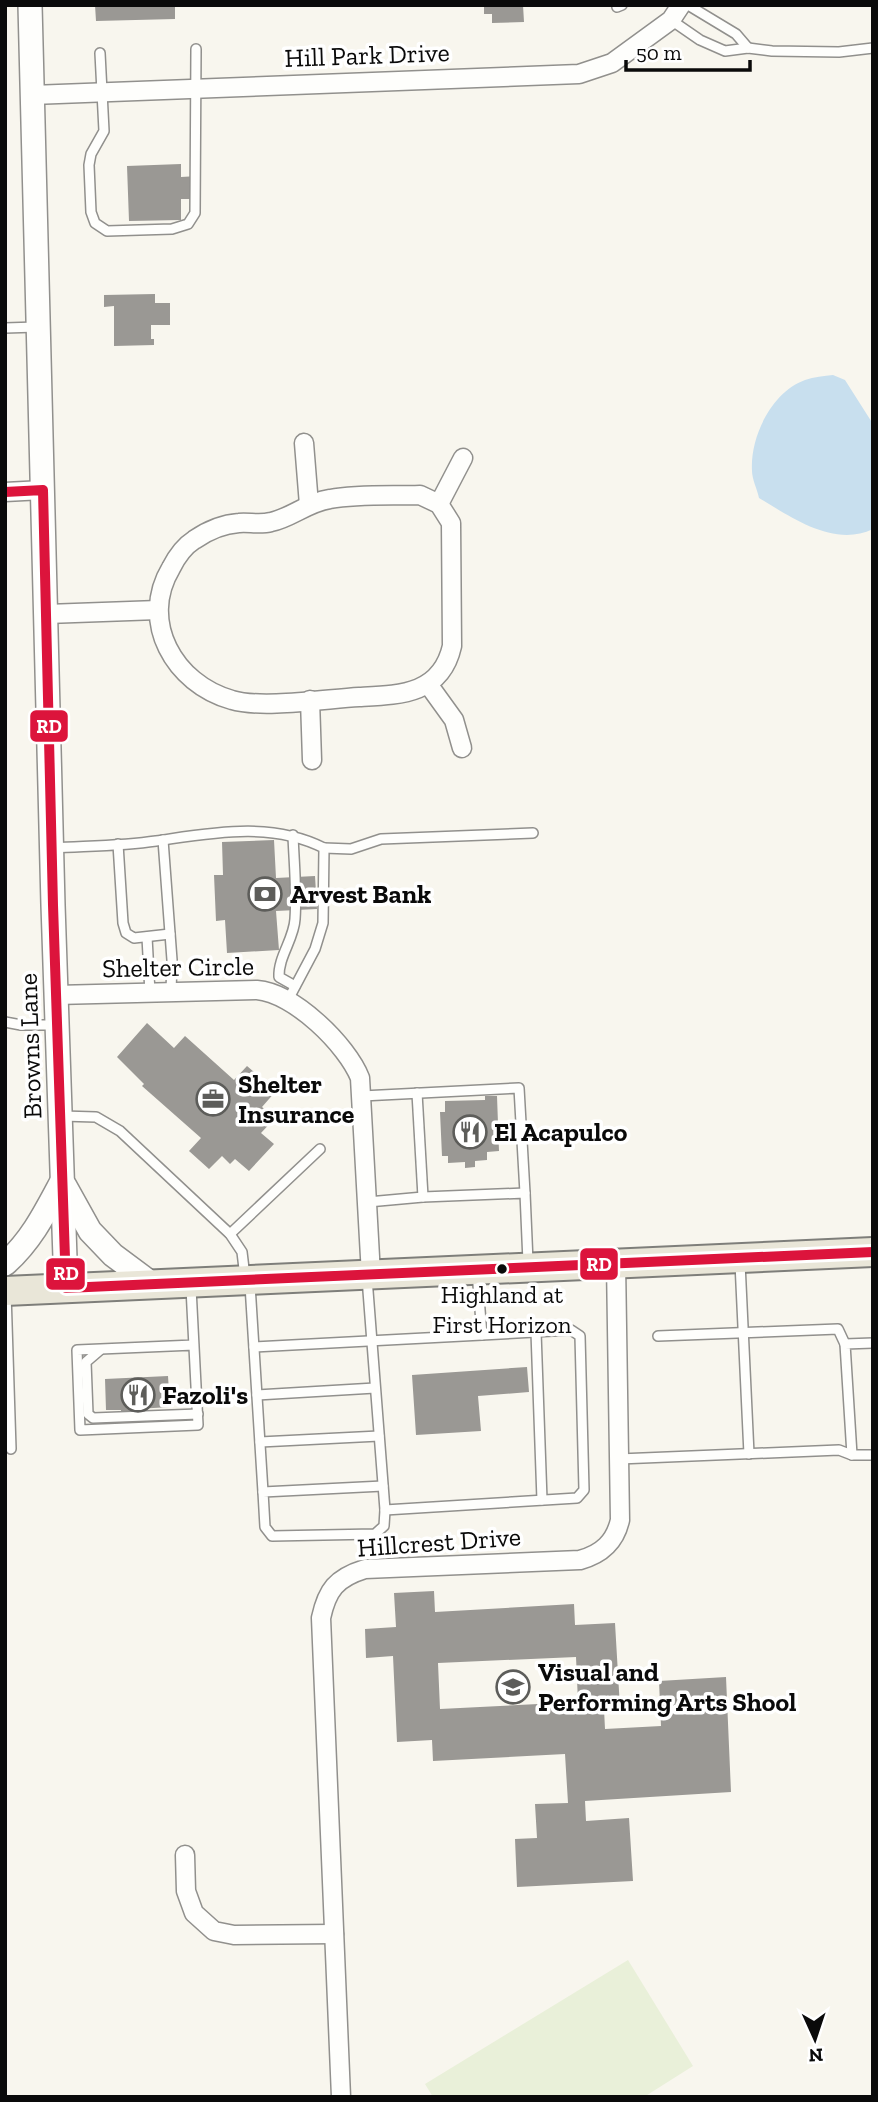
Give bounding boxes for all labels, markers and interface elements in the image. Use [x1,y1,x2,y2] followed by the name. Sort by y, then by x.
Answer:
[626,28,750,72] scale bar
[284,36,450,74] street label: Hill Park Drive
[636,40,682,65] text: 50 m
[29,709,69,743] line badge: RD
[36,715,62,738] text: RD
[246,875,284,913] bank icon: Arvest Bank
[290,878,432,910] place label: Arvest Bank
[102,950,254,984] street label: Shelter Circle
[11,973,49,1119] street label: Browns Lane
[238,1068,355,1130] place label: Shelter Insurance
[194,1080,232,1118] office icon: Shelter Insurance
[451,1113,489,1151] restaurant icon: El Acapulco
[494,1116,628,1148] place label: El Acapulco
[579,1247,619,1281] line badge: RD
[586,1253,612,1276] text: RD
[45,1257,86,1291] line badge: RD
[53,1262,79,1285] text: RD
[495,1262,509,1276] marker: Highland at First Horizon
[433,1280,572,1339] place label: Highland at First Horizon
[119,1376,157,1414] restaurant icon: Fazoli's
[162,1379,248,1411] place label: Fazoli's
[356,1520,522,1564] street label: Hillcrest Drive
[538,1656,796,1718] place label: Visual and Performing Arts Shool
[494,1668,532,1706] school or university icon: Visual and Performing Arts Shool
[780,2004,850,2074] north arrow
[808,2044,824,2067] text: N

